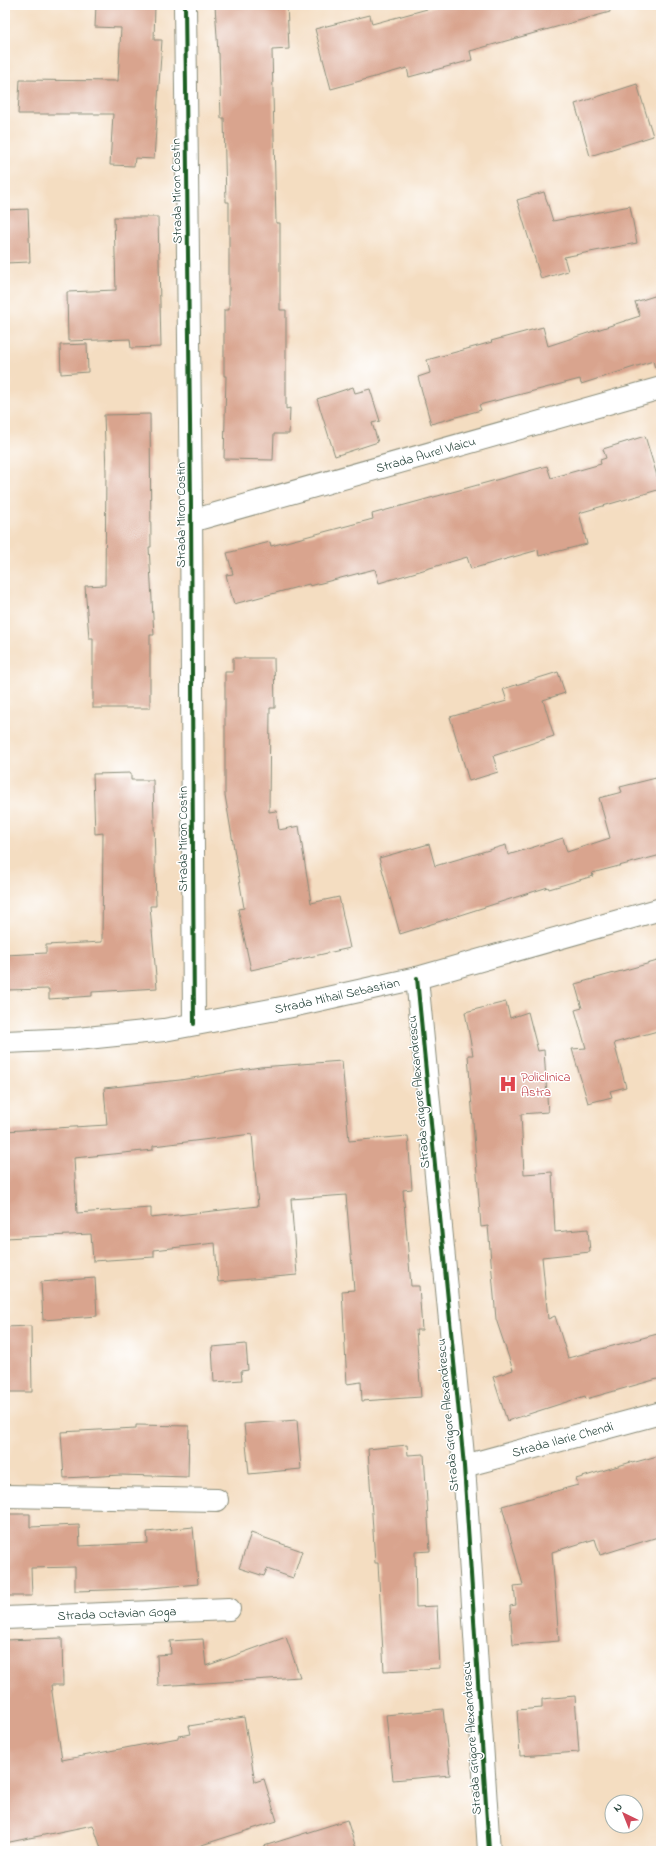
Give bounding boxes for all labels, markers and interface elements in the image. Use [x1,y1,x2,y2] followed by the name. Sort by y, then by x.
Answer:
[167,138,187,244] street label: Strada Miron Costin
[374,431,478,478] street label: Strada Aurel Vlaicu
[172,462,191,568] street label: Strada Miron Costin
[174,786,193,892] street label: Strada Miron Costin
[273,973,401,1019] street label: Strada Mihail Sebastian
[403,1014,436,1169] street label: Strada Grigore Alexandrescu
[521,1068,570,1102] place label: Policlinica Astra
[498,1074,518,1094] hospital icon: Policlinica Astra
[432,1337,465,1492] street label: Strada Grigore Alexandrescu
[510,1417,615,1462] street label: Strada Ilarie Chendi
[57,1602,177,1625] street label: Strada Octavian Goga
[457,1661,488,1815] street label: Strada Grigore Alexandrescu
[604,1794,644,1834] north arrow
[610,1799,626,1816] text: N

